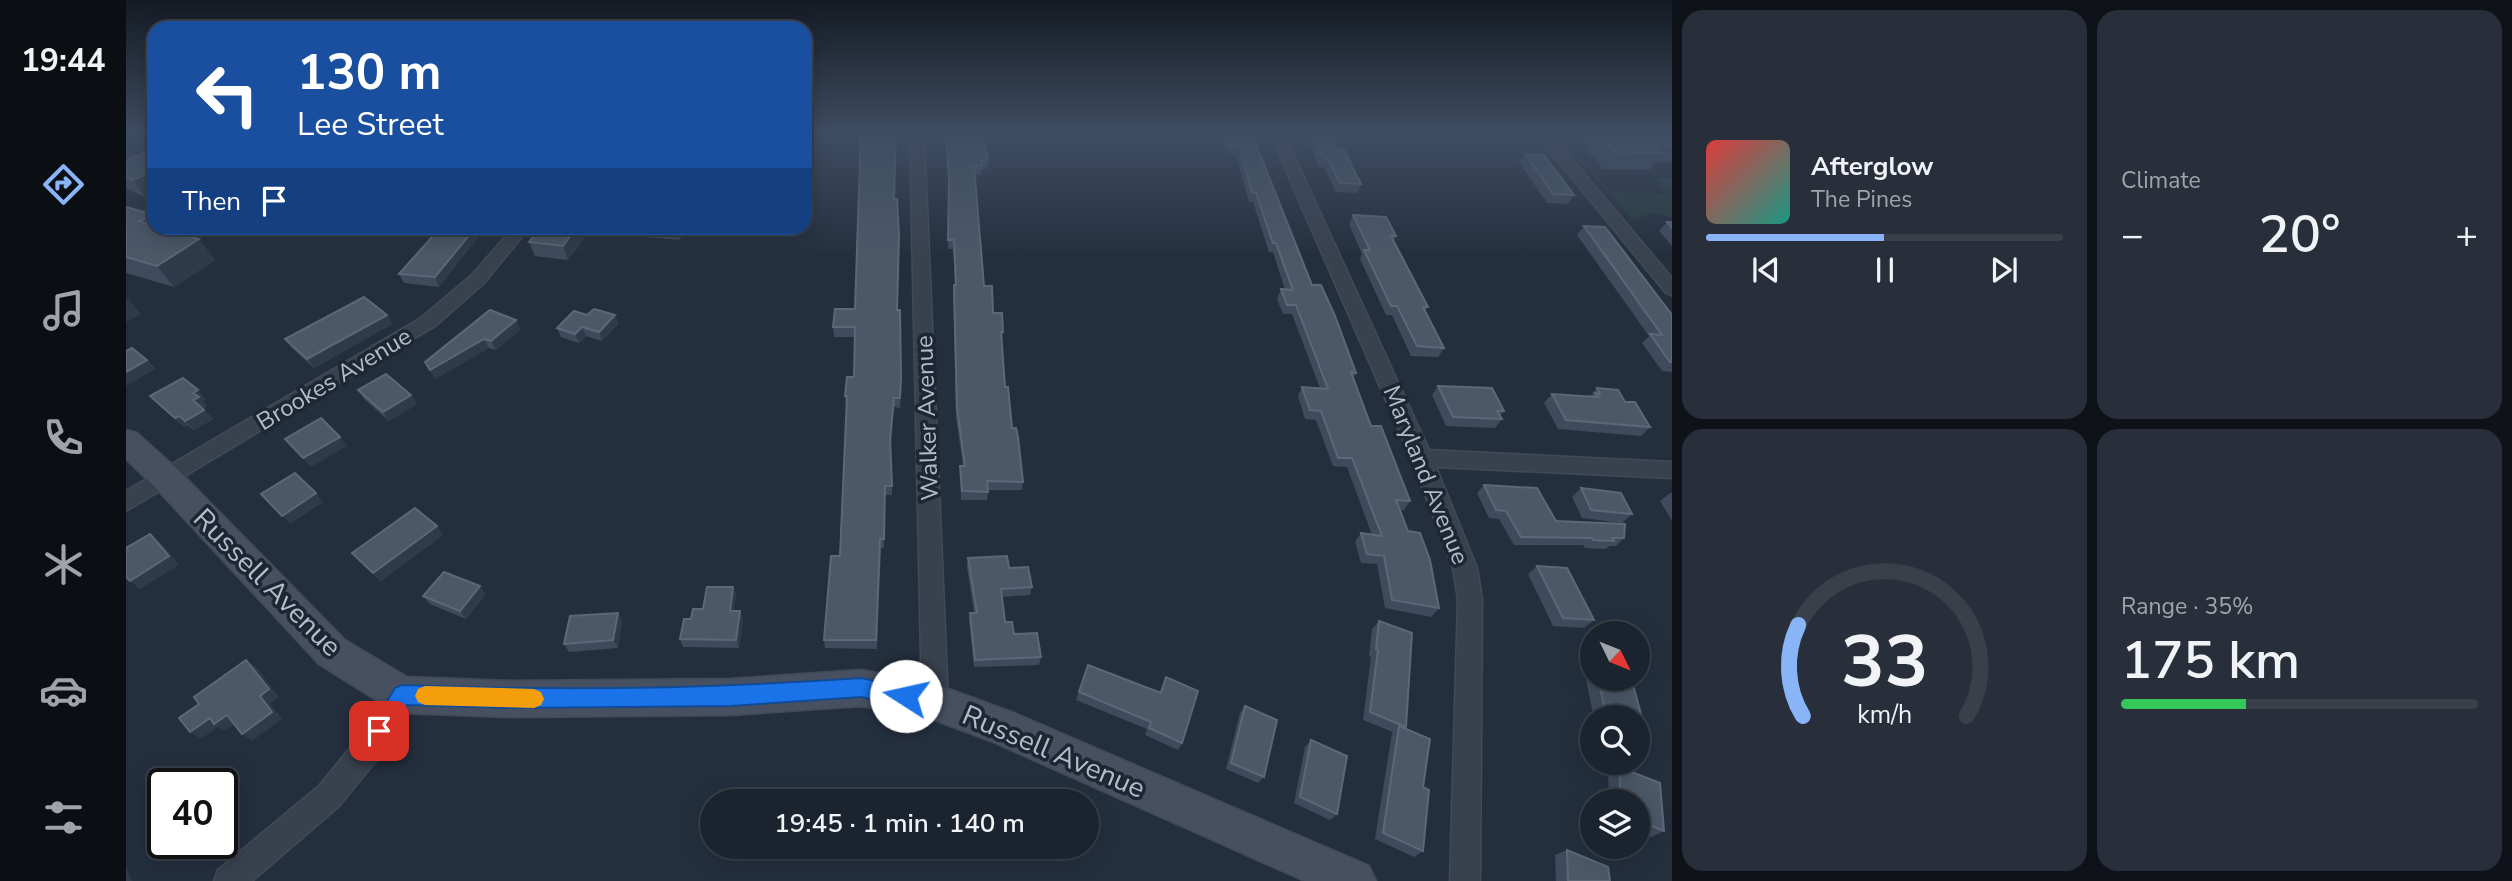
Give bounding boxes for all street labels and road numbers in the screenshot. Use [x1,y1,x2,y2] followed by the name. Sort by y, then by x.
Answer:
[251,320,417,438] street label: Brookes Avenue
[908,335,946,501] street label: Walker Avenue
[1376,381,1476,569] street label: Maryland Avenue
[185,500,350,665] street label: Russell Avenue
[956,696,1151,808] street label: Russell Avenue

